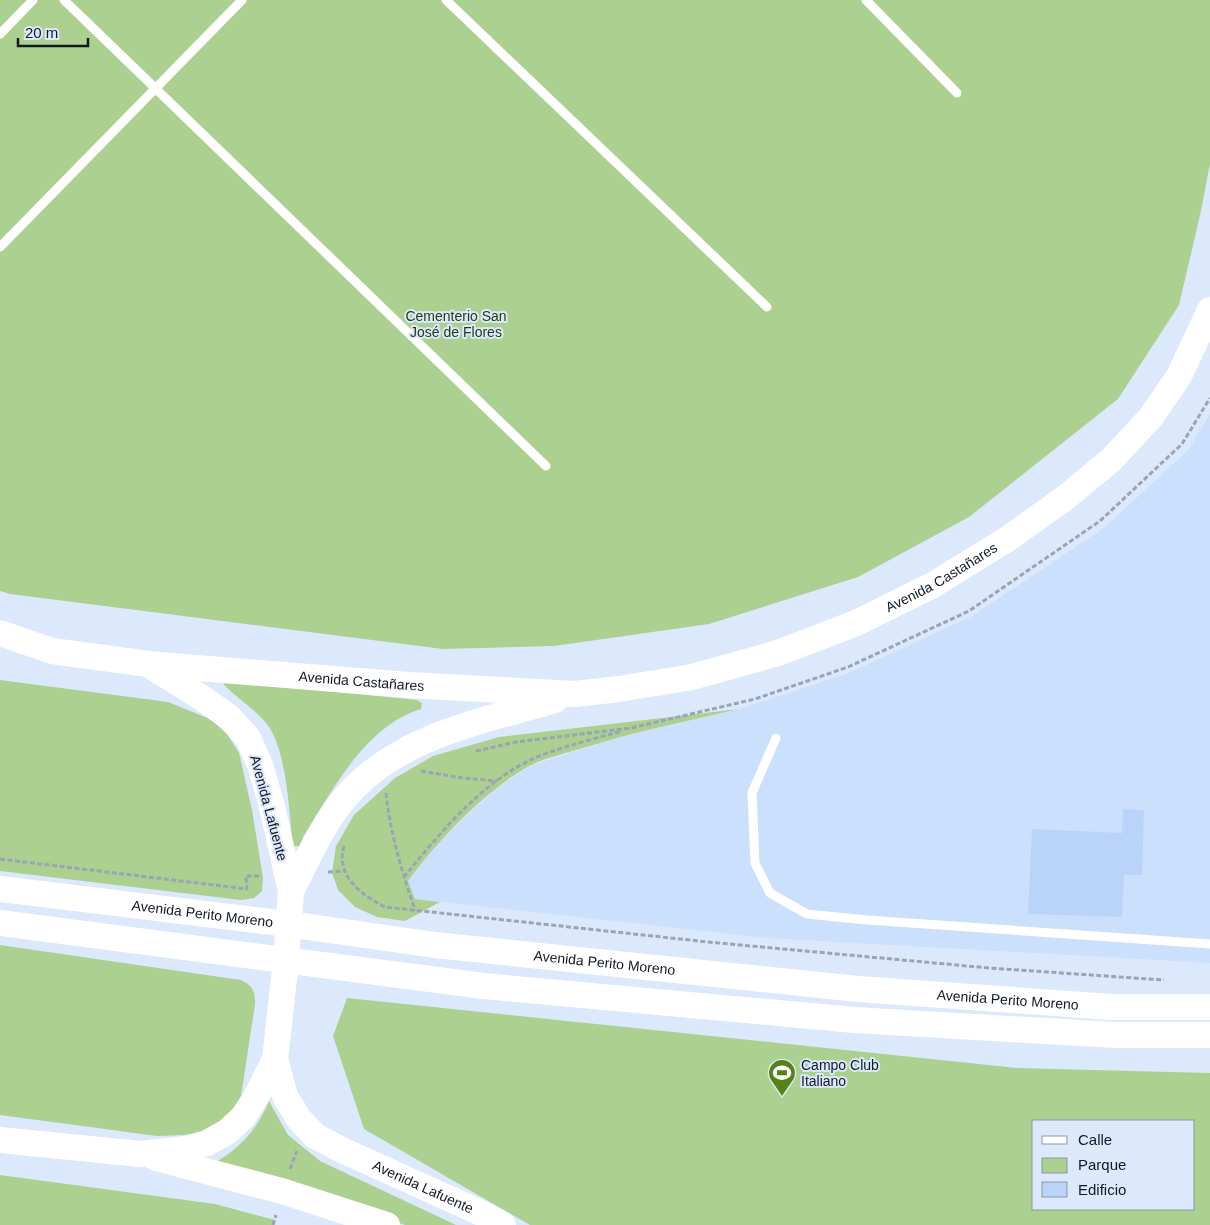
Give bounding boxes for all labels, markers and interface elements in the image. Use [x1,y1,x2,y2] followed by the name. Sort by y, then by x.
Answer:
[18,15,88,47] scale bar
[25,24,58,41] text: 20 m
[405,308,507,340] park label: Cementerio San José de Flores
[883,539,1000,615] street label: Avenida Castañares
[298,668,425,694] street label: Avenida Castañares
[247,753,291,863] street label: Avenida Lafuente
[131,897,274,930] street label: Avenida Perito Moreno
[533,947,676,978] street label: Avenida Perito Moreno
[936,987,1079,1013] street label: Avenida Perito Moreno
[801,1057,879,1089] place label: Campo Club Italiano
[767,1058,797,1097] sports icon: Campo Club Italiano
[1032,1120,1195,1210] legend
[1078,1131,1112,1148] text: Calle
[1078,1156,1126,1173] text: Parque
[370,1157,476,1217] street label: Avenida Lafuente
[1078,1181,1126,1198] text: Edificio

